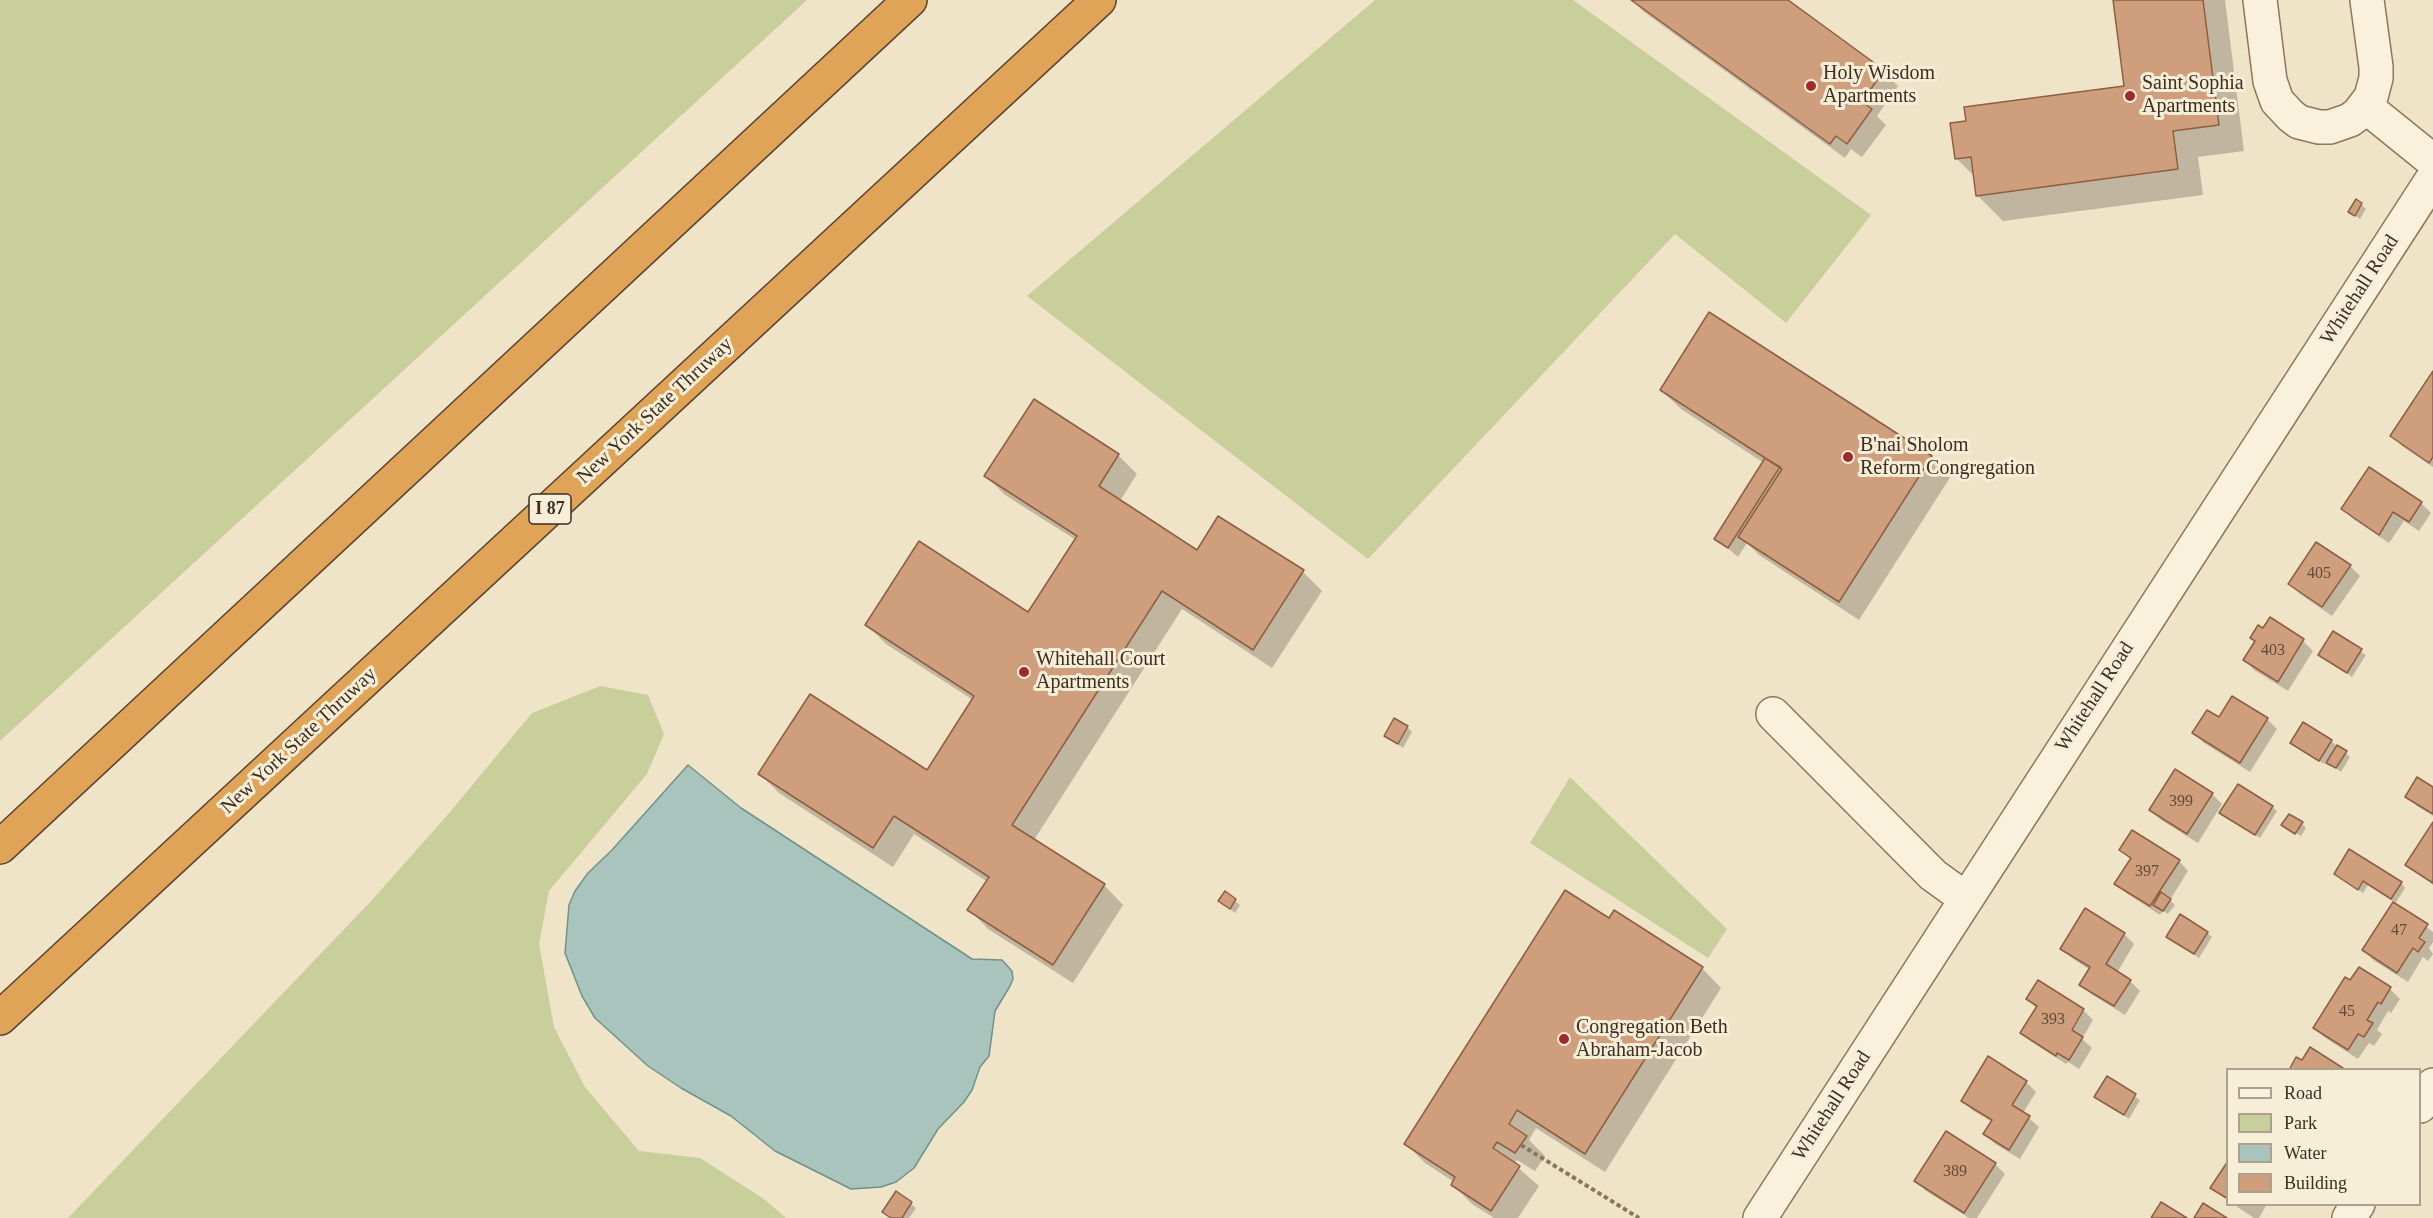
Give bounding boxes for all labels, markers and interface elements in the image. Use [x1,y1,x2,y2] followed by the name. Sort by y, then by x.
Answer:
[1823,62,1935,109] place label: Holy Wisdom Apartments
[2142,72,2244,119] place label: Saint Sophia Apartments
[1804,79,1818,93] marker: Holy Wisdom Apartments
[2123,89,2137,103] marker: Saint Sophia Apartments
[2316,231,2404,349] street label: Whitehall Road
[572,333,738,489] street label: New York State Thruway
[1860,434,2035,481] place label: B'nai Sholom Reform Congregation
[1841,450,1855,464] marker: B'nai Sholom Reform Congregation
[529,494,571,524] road number: I 87
[2307,564,2331,584] house number: 405
[2051,638,2139,756] street label: Whitehall Road
[2261,641,2285,661] house number: 403
[1036,648,1165,695] place label: Whitehall Court Apartments
[216,663,382,819] street label: New York State Thruway
[1017,665,1031,679] marker: Whitehall Court Apartments
[2169,792,2193,812] house number: 399
[2135,862,2159,882] house number: 397
[2391,921,2407,941] house number: 47
[2339,1002,2355,1022] house number: 45
[2041,1010,2065,1030] house number: 393
[1576,1016,1728,1063] place label: Congregation Beth Abraham-Jacob
[1557,1032,1571,1046] marker: Congregation Beth Abraham-Jacob
[1788,1047,1876,1165] street label: Whitehall Road
[2226,1068,2421,1206] legend
[2284,1083,2322,1103] text: Road
[2284,1113,2317,1133] text: Park
[2284,1143,2327,1163] text: Water
[1943,1162,1967,1182] house number: 389
[2284,1173,2347,1193] text: Building

